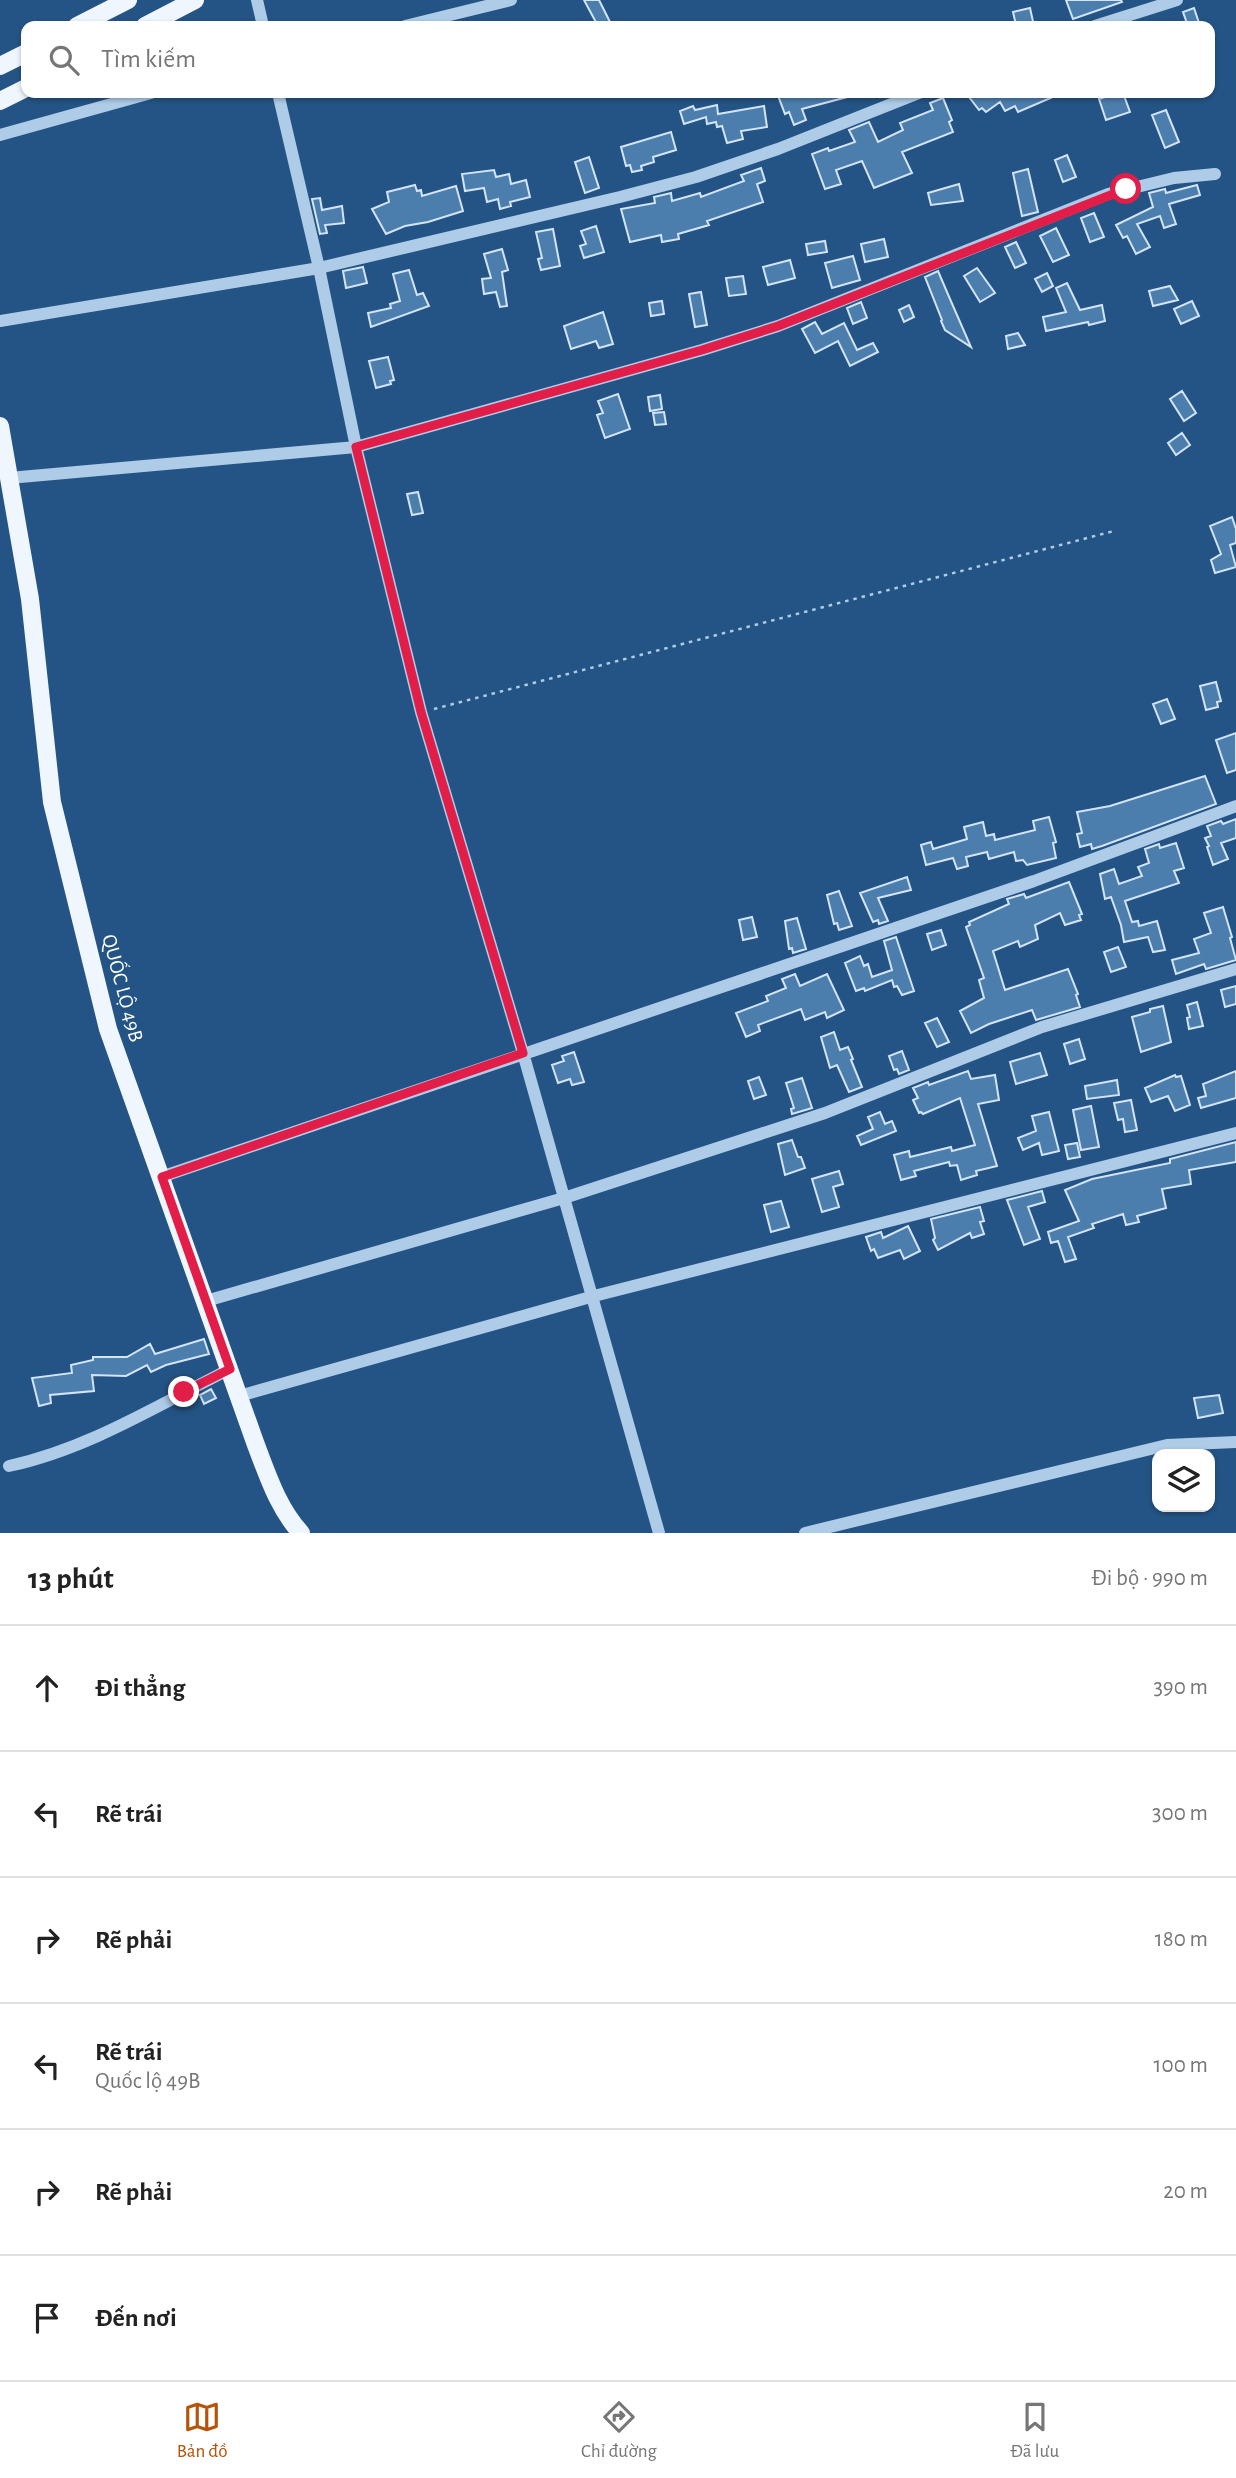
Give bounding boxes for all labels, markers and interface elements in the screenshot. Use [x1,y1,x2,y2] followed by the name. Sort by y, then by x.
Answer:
[21,21,1215,98] search box
[45,41,83,79] icon: search
[101,46,196,72] text: Tìm kiếm
[1110,173,1141,204] route start
[98,931,151,1044] street label: QUỐC LỘ 49B
[168,1376,199,1407] route end
[1152,1449,1215,1512] map controls
[1152,1449,1215,1512] button: layers
[28,1564,114,1594] text: 13 phút
[1091,1567,1208,1590] text: Đi bộ · 990 m
[28,1669,66,1707] icon: ahead
[95,1675,185,1701] text: Đi thẳng
[1153,1676,1208,1699] text: 390 m
[28,1795,66,1833] icon: left
[95,1801,163,1827] text: Rẽ trái
[1152,1802,1208,1825] text: 300 m
[28,1921,66,1959] icon: right
[95,1927,172,1953] text: Rẽ phải
[1155,1928,1208,1951] text: 180 m
[95,2039,163,2065] text: Rẽ trái
[28,2047,66,2085] icon: left
[1154,2054,1208,2077] text: 100 m
[95,2070,200,2093] text: Quốc lộ 49B
[28,2173,66,2211] icon: right
[95,2179,172,2205] text: Rẽ phải
[1163,2180,1208,2203] text: 20 m
[28,2299,66,2337] icon: arrive
[95,2305,177,2331] text: Đến nơi
[177,2398,228,2463] tab: Bản đồ
[581,2398,657,2463] tab: Chỉ đường
[1010,2398,1059,2463] tab: Đã lưu

